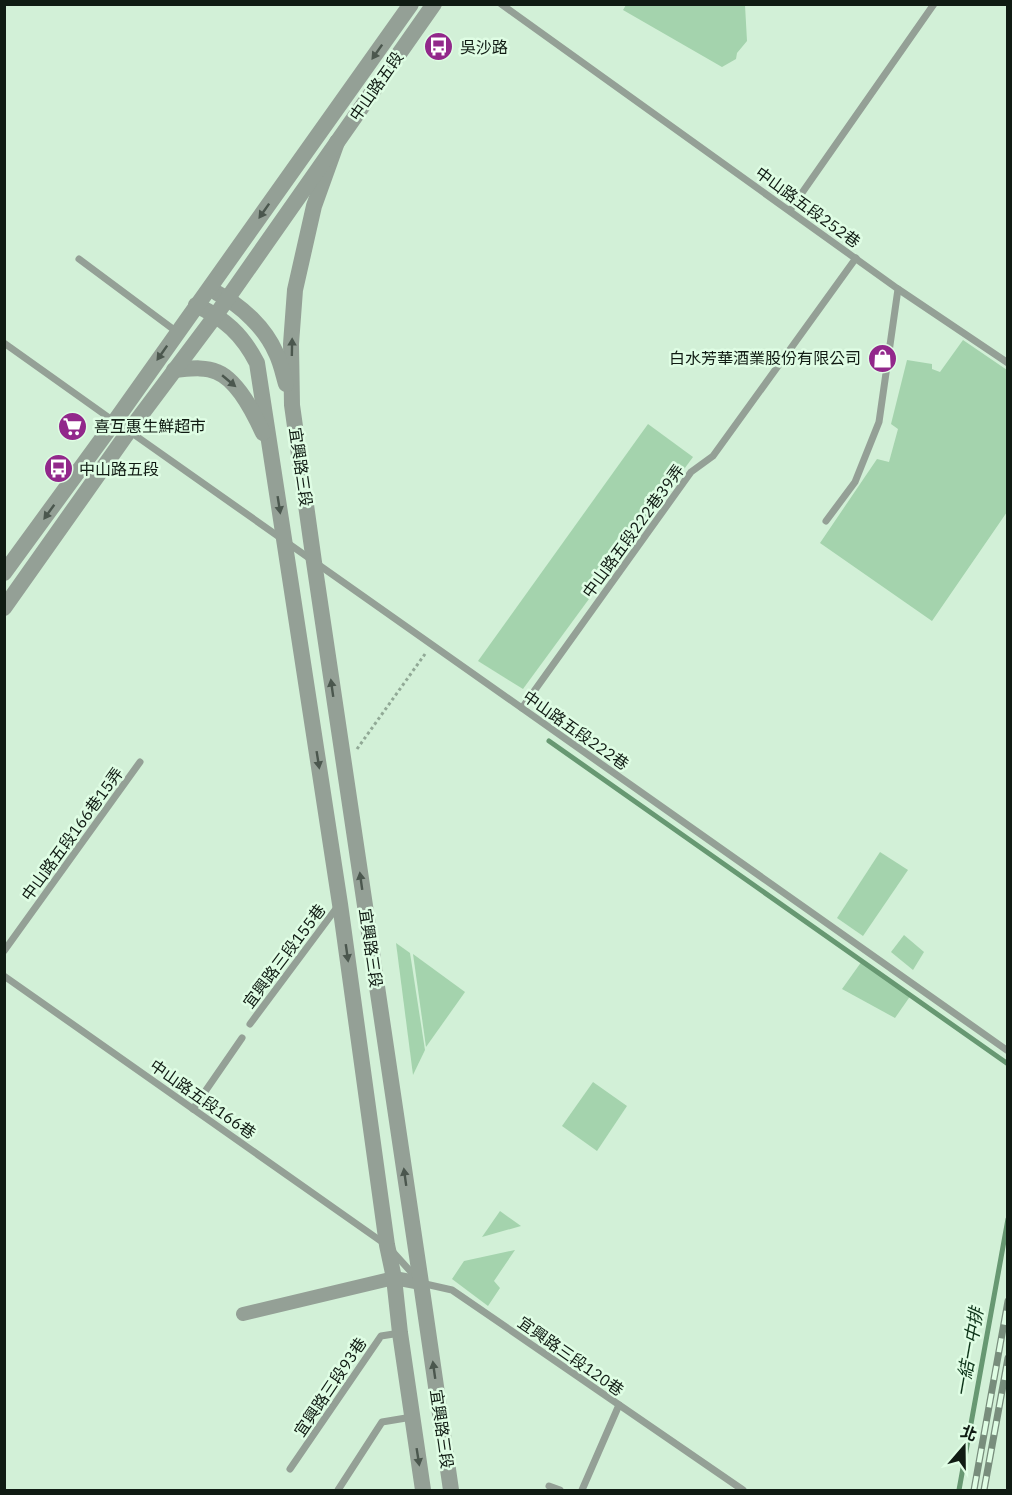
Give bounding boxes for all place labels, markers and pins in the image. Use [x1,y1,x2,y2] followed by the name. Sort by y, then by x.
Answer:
[423,31,455,63] bus stop icon: 吳沙路
[460,37,508,57] place label: 吳沙路
[866,342,898,374] shop icon: 白水芳華酒業股份有限公司
[669,348,861,368] place label: 白水芳華酒業股份有限公司
[57,410,89,442] supermarket icon: 喜互惠生鮮超市
[94,416,206,436] place label: 喜互惠生鮮超市
[42,453,74,485] bus stop icon: 中山路五段
[79,459,159,479] place label: 中山路五段

